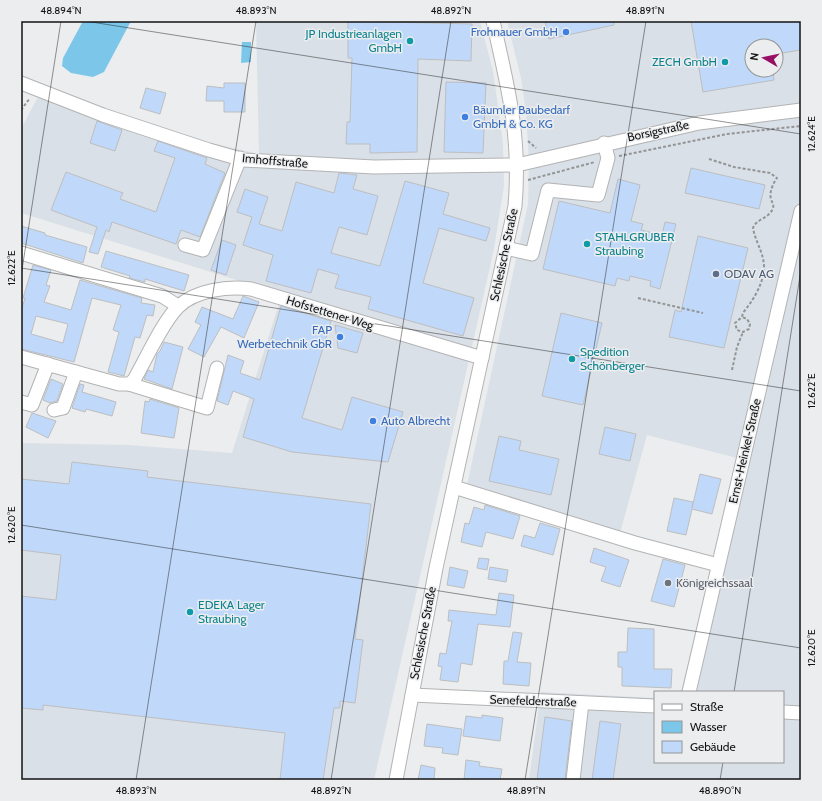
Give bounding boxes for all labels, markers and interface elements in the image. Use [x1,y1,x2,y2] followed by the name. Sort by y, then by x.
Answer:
[40,4,82,17] text: 48.894°N
[235,4,277,17] text: 48.893°N
[431,4,471,17] text: 48.892°N
[626,4,664,17] text: 48.891°N
[471,24,558,39] place label: Frohnauer GmbH
[304,26,402,55] place label: JP Industrieanlagen GmbH
[561,27,571,37] marker: Frohnauer GmbH
[405,36,415,46] marker: JP Industrieanlagen GmbH
[744,38,784,78] north arrow
[747,51,762,61] text: N
[652,54,717,69] place label: ZECH GmbH
[720,57,730,67] marker: ZECH GmbH
[473,102,570,131] place label: Bäumler Baubedarf GmbH & Co. KG
[460,112,470,122] marker: Bäumler Baubedarf GmbH & Co. KG
[805,116,818,152] text: 12.624°E
[626,117,690,144] street label: Borsigstraße
[242,150,309,171] street label: Imhoffstraße
[486,207,521,303] street label: Schlesische Straße
[595,229,675,258] place label: STAHLGRUBER Straubing
[582,239,592,249] marker: STAHLGRUBER Straubing
[5,250,18,286] text: 12.622°E
[724,266,774,281] place label: ODAV AG
[711,269,721,279] marker: ODAV AG
[285,292,377,333] street label: Hofstettener Weg
[237,322,333,351] place label: FAP Werbetechnik GbR
[335,332,345,342] marker: FAP Werbetechnik GbR
[580,344,645,373] place label: Spedition Schönberger
[567,354,577,364] marker: Spedition Schönberger
[805,373,818,409] text: 12.622°E
[725,397,764,505] street label: Ernst-Heinkel-Straße
[381,413,450,428] place label: Auto Albrecht
[368,416,378,426] marker: Auto Albrecht
[5,506,18,543] text: 12.620°E
[676,575,753,590] place label: Königreichssaal
[663,578,673,588] marker: Königreichssaal
[406,585,439,681] street label: Schlesische Straße
[198,597,265,626] place label: EDEKA Lager Straubing
[185,607,195,617] marker: EDEKA Lager Straubing
[805,629,818,666] text: 12.620°E
[489,691,577,710] street label: Senefelderstraße
[654,691,784,763] legend
[690,699,723,714] text: Straße
[690,719,727,734] text: Wasser
[690,739,736,754] text: Gebäude
[115,784,157,797] text: 48.893°N
[311,784,351,797] text: 48.892°N
[507,784,545,797] text: 48.891°N
[699,784,741,797] text: 48.890°N

